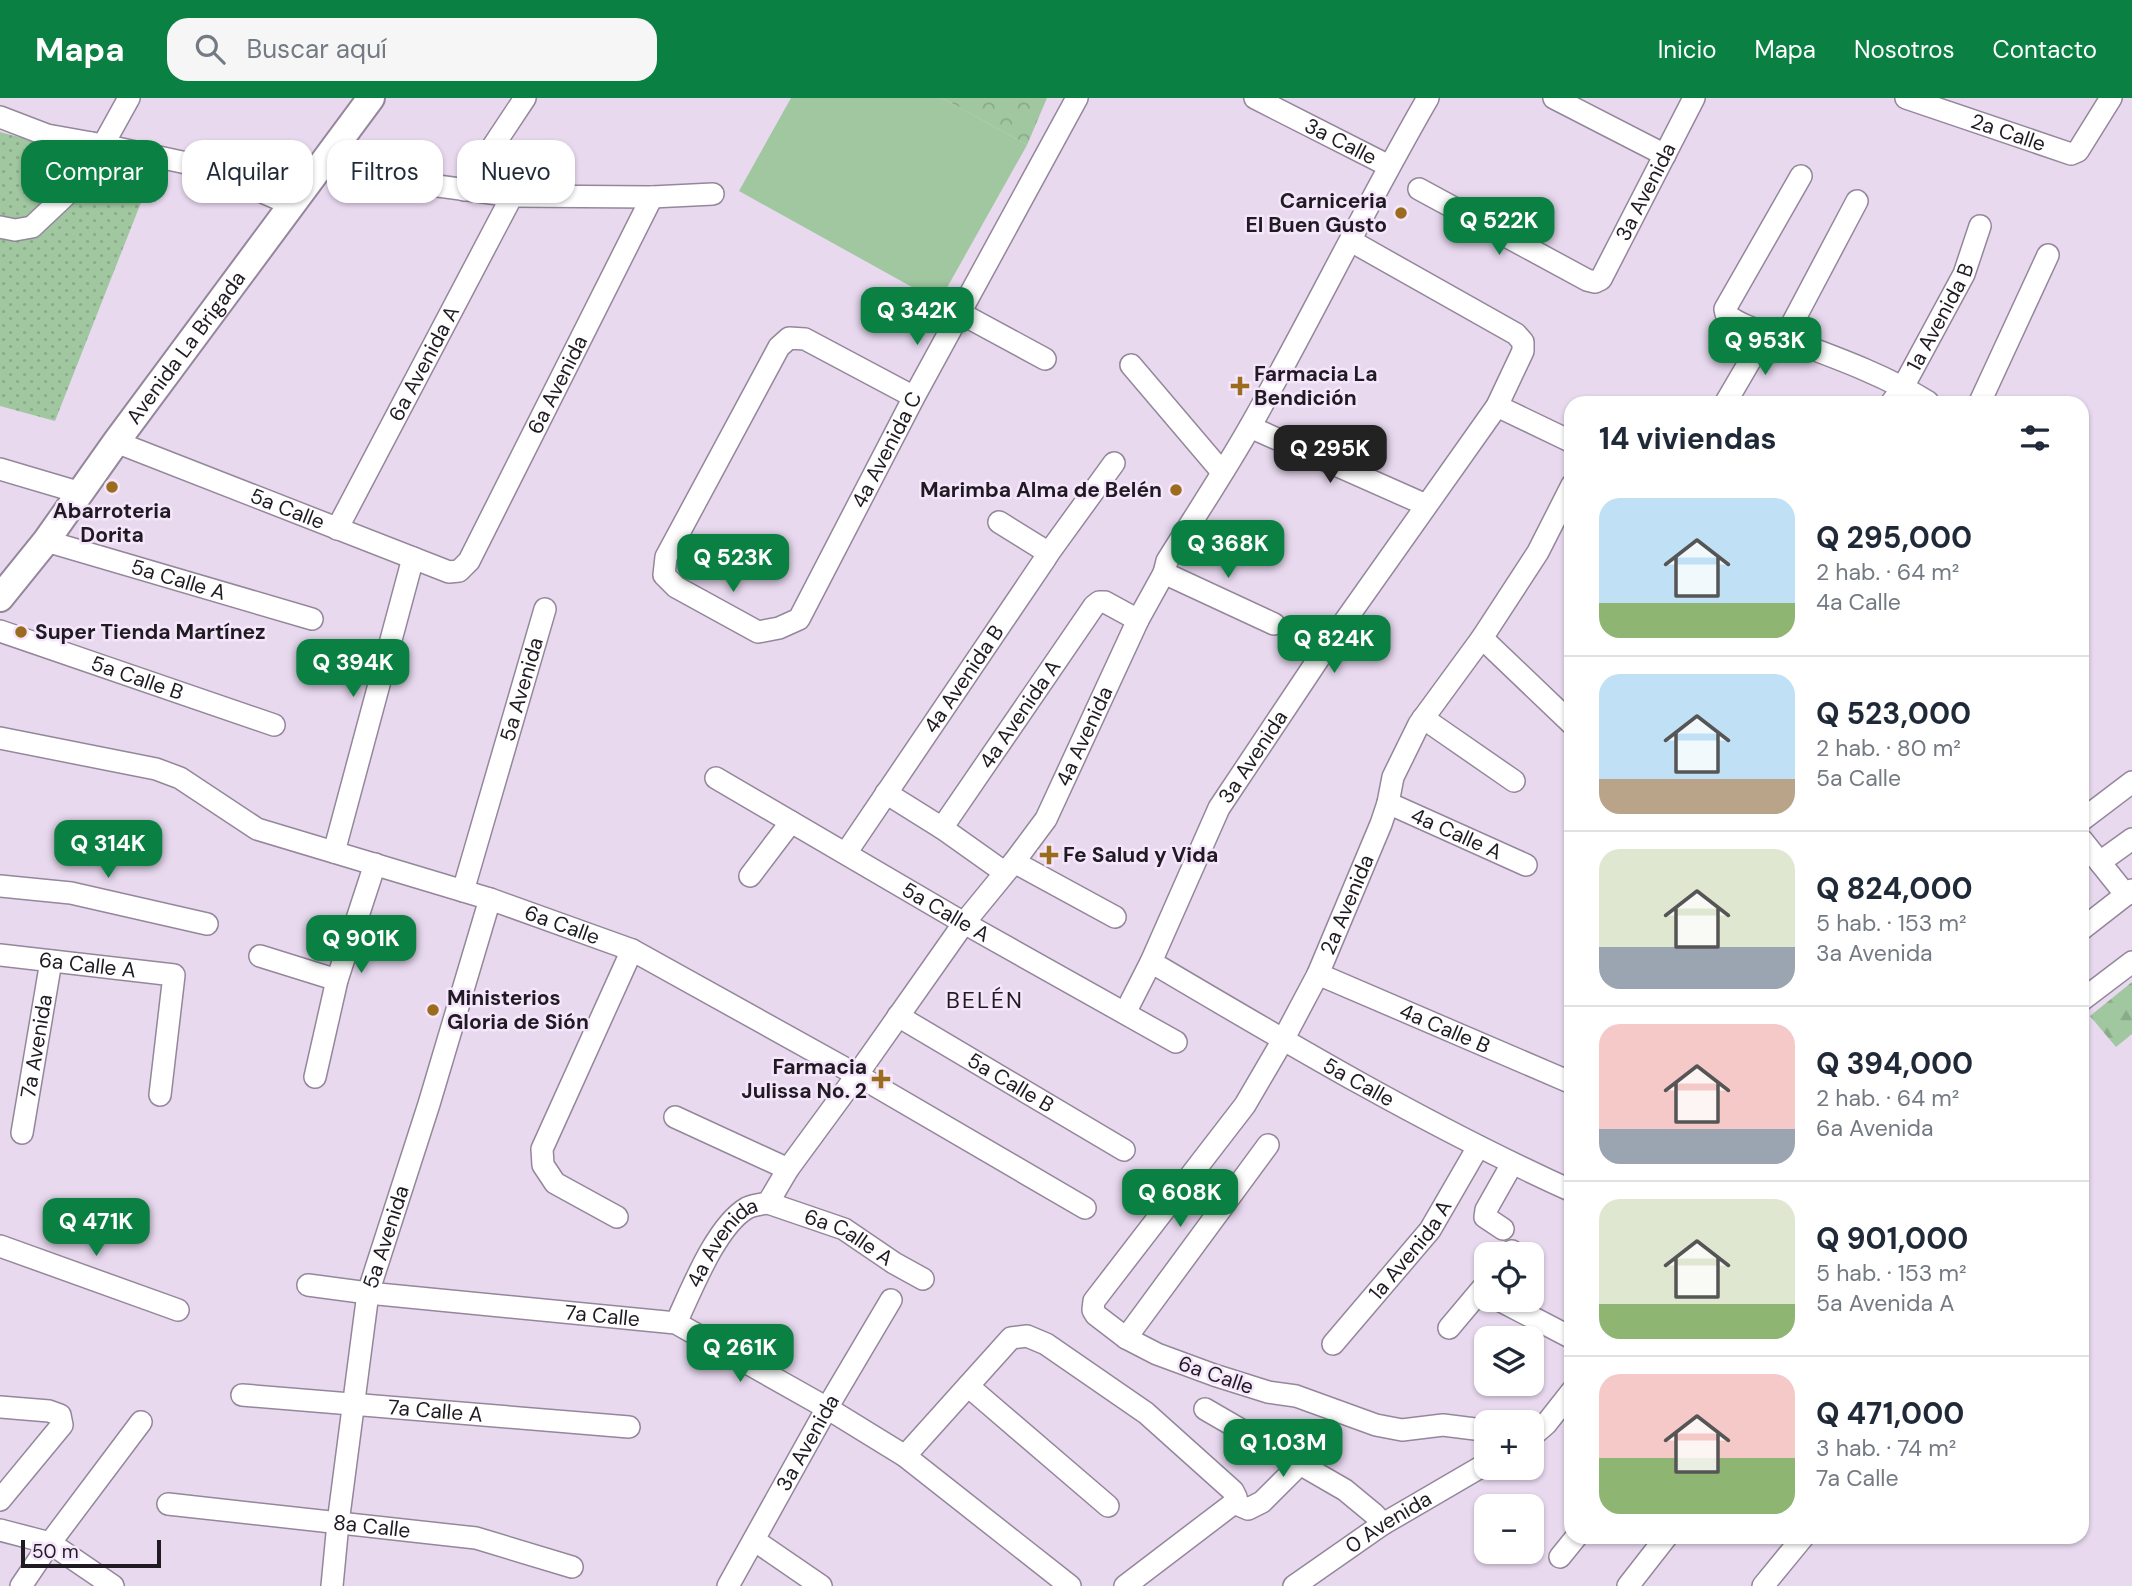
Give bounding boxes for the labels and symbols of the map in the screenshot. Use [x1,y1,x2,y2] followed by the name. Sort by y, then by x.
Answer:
[1967,107,2049,158] street label: 2a Calle
[1300,111,1381,171] street label: 3a Calle
[1609,138,1683,246] street label: 3a Avenida
[1246,187,1387,239] place label: Carniceria El Buen Gusto
[1442,198,1556,257] pin: Q 522K
[1393,205,1409,221] marker: Carniceria El Buen Gusto
[1900,260,1981,376] street label: 1a Avenida B
[120,265,252,430] street label: Avenida La Brigada
[860,288,974,347] pin: Q 342K
[382,301,466,426] street label: 6a Avenida A
[1708,317,1822,377] pin: Q 953K
[521,330,594,439] street label: 6a Avenida
[1254,360,1378,412] place label: Farmacia La Bendición
[1232,378,1248,394] marker: Farmacia La Bendición
[845,387,928,513] street label: 4a Avenida C
[1273,426,1387,485] pin: Q 295K
[920,476,1162,504] place label: Marimba Alma de Belén
[104,479,120,495] marker: Abarroteria Dorita
[246,482,329,536] street label: 5a Calle
[1168,482,1184,498] marker: Marimba Alma de Belén
[53,497,171,549] place label: Abarroteria Dorita
[1171,520,1285,580] pin: Q 368K
[676,534,790,594] pin: Q 523K
[128,553,229,607] street label: 5a Calle A
[1277,616,1391,675] pin: Q 824K
[35,618,266,646] place label: Super Tienda Martínez
[917,619,1010,739] street label: 4a Avenida B
[13,624,29,640] marker: Super Tienda Martínez
[493,634,550,745] street label: 5a Avenida
[296,640,410,699] pin: Q 394K
[87,649,187,707] street label: 5a Calle B
[973,654,1067,774] street label: 4a Avenida A
[1049,682,1119,791] street label: 4a Avenida
[1212,705,1294,809] street label: 3a Avenida
[1406,801,1506,866] street label: 4a Calle A
[51,820,165,880] pin: Q 314K
[1063,841,1218,869] place label: Fe Salud y Vida
[1041,847,1057,863] marker: Fe Salud y Vida
[1314,850,1381,959] street label: 2a Avenida
[897,876,995,949] street label: 5a Calle A
[521,899,604,951] street label: 6a Calle
[304,916,418,975] pin: Q 901K
[37,946,138,985] street label: 6a Calle A
[447,984,589,1036] place label: Ministerios Gloria de Sión
[946,985,1024,1015] district label: BELÉN
[14,992,59,1100] street label: 7a Avenida
[1395,997,1494,1060] street label: 4a Calle B
[425,1002,441,1018] marker: Ministerios Gloria de Sión
[962,1046,1059,1119] street label: 5a Calle B
[1318,1051,1399,1113] street label: 5a Calle
[741,1053,867,1105] place label: Farmacia Julissa No. 2
[873,1071,889,1087] marker: Farmacia Julissa No. 2
[1123,1170,1237,1229] pin: Q 608K
[356,1182,416,1292] street label: 5a Avenida
[680,1191,761,1292] street label: 4a Avenida
[1362,1195,1458,1306] street label: 1a Avenida A
[39,1198,153,1258] pin: Q 471K
[801,1202,899,1272] street label: 6a Calle A
[564,1298,641,1333] street label: 7a Calle
[683,1324,797,1384] pin: Q 261K
[1175,1349,1257,1401] street label: 6a Calle
[770,1389,846,1496] street label: 3a Avenida
[387,1393,484,1429] street label: 7a Calle A
[1218,1420,1348,1479] pin: Q 1.03M
[1340,1485,1437,1560] street label: 0 Avenida
[332,1508,412,1545] street label: 8a Calle
[21,1537,161,1569] scale bar

